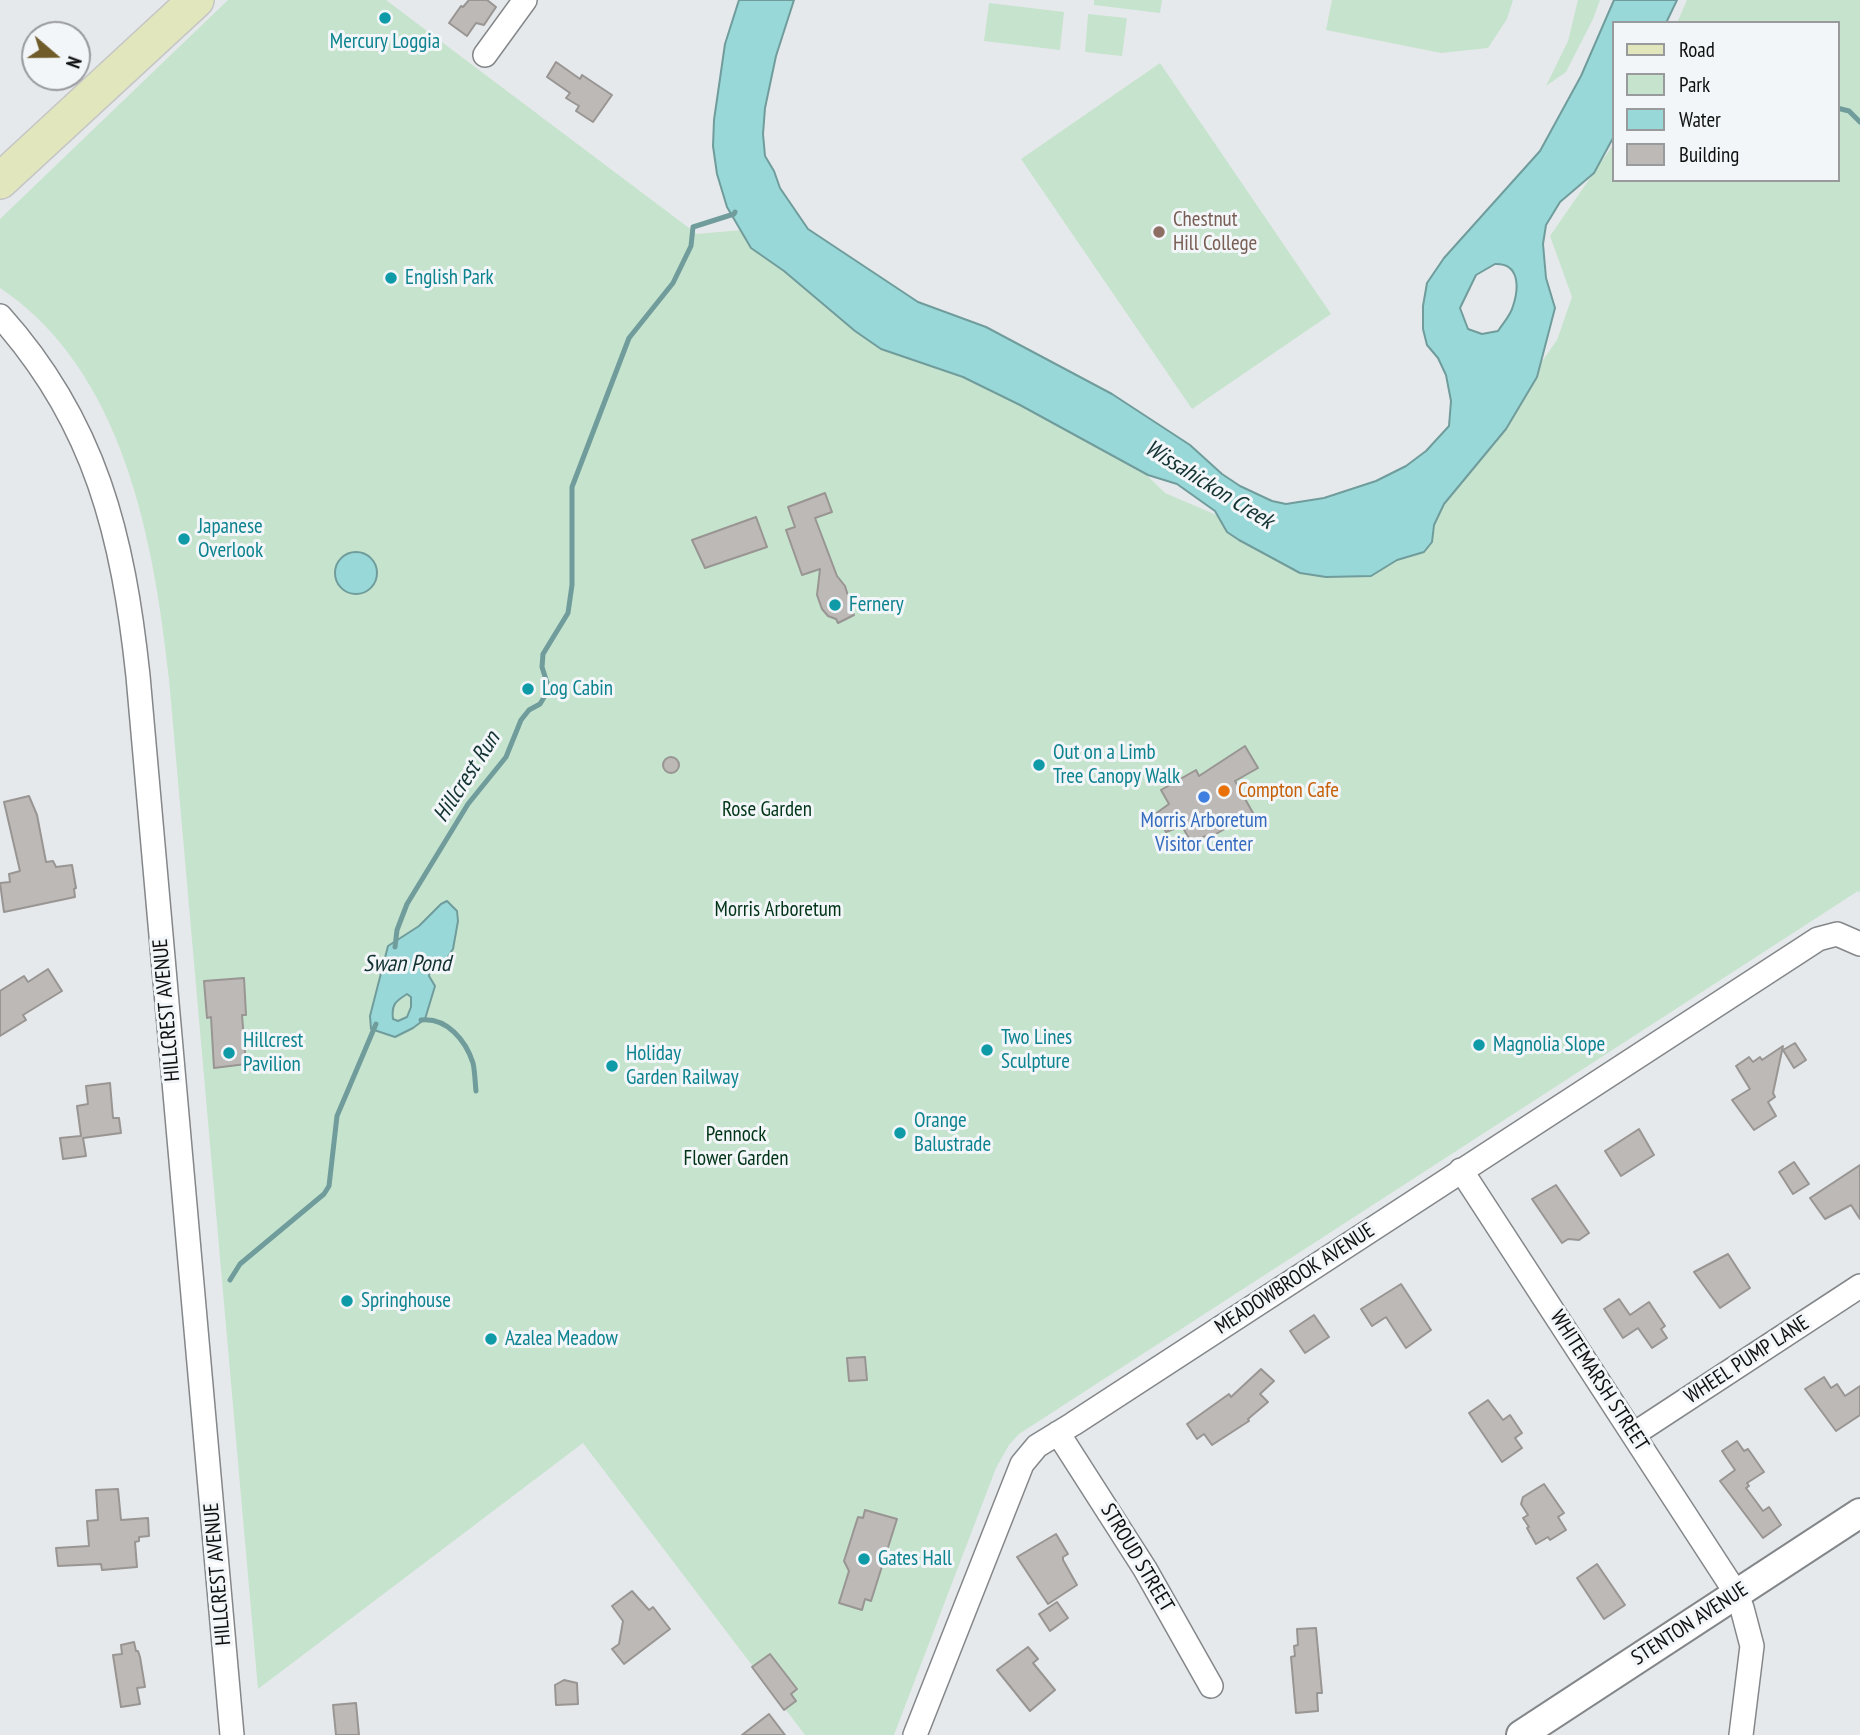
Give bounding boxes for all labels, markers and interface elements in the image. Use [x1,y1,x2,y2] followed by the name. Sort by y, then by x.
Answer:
[377,10,393,26] marker: Mercury Loggia
[21,21,91,91] north arrow
[1612,21,1839,182] legend
[330,29,440,55] place label: Mercury Loggia
[1679,36,1715,63] text: Road
[61,54,87,71] text: N
[1679,71,1710,98] text: Park
[1679,106,1721,133] text: Water
[1679,141,1739,168] text: Building
[1173,207,1257,257] place label: Chestnut Hill College
[1151,224,1167,240] marker: Chestnut Hill College
[405,265,494,291] place label: English Park
[383,270,399,286] marker: English Park
[1140,435,1278,535] water label: Wissahickon Creek
[198,514,263,564] place label: Japanese Overlook
[176,531,192,547] marker: Japanese Overlook
[849,592,904,618] place label: Fernery
[827,597,843,613] marker: Fernery
[542,676,613,702] place label: Log Cabin
[520,681,536,697] marker: Log Cabin
[428,727,506,827] water label: Hillcrest Run
[1053,740,1180,790] place label: Out on a Limb Tree Canopy Walk
[1031,757,1047,773] marker: Out on a Limb Tree Canopy Walk
[1238,778,1339,804] place label: Compton Cafe
[1216,783,1232,799] marker: Compton Cafe
[1196,789,1212,805] marker: Morris Arboretum Visitor Center
[722,797,812,823] park label: Rose Garden
[1141,808,1267,858] place label: Morris Arboretum Visitor Center
[715,897,841,923] park label: Morris Arboretum
[148,938,186,1082] street label: HILLCREST AVENUE
[363,950,451,978] water label: Swan Pond
[1001,1025,1072,1075] place label: Two Lines Sculpture
[243,1028,303,1078] place label: Hillcrest Pavilion
[1493,1032,1605,1058] place label: Magnolia Slope
[1471,1037,1487,1053] marker: Magnolia Slope
[626,1041,739,1091] place label: Holiday Garden Railway
[979,1042,995,1058] marker: Two Lines Sculpture
[221,1045,237,1061] marker: Hillcrest Pavilion
[604,1058,620,1074] marker: Holiday Garden Railway
[914,1108,991,1158] place label: Orange Balustrade
[684,1122,788,1172] park label: Pennock Flower Garden
[892,1125,908,1141] marker: Orange Balustrade
[1211,1218,1379,1340] street label: MEADOWBROOK AVENUE
[361,1288,451,1314] place label: Springhouse
[339,1293,355,1309] marker: Springhouse
[1544,1306,1654,1456] street label: WHITEMARSH STREET
[1680,1310,1814,1410] street label: WHEEL PUMP LANE
[505,1326,618,1352] place label: Azalea Meadow
[483,1331,499,1347] marker: Azalea Meadow
[1095,1499,1179,1617] street label: STROUD STREET
[199,1502,237,1646] street label: HILLCREST AVENUE
[878,1546,952,1572] place label: Gates Hall
[856,1551,872,1567] marker: Gates Hall
[1627,1577,1753,1671] street label: STENTON AVENUE

